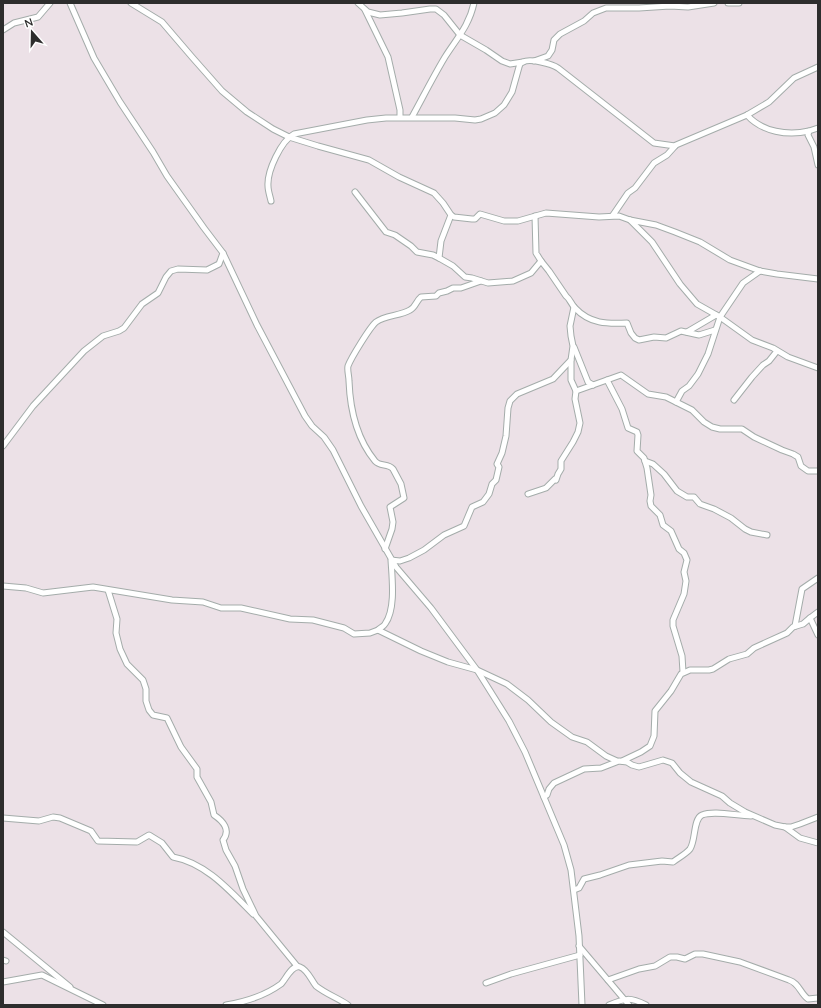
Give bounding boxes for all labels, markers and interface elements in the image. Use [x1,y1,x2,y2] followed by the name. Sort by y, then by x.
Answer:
[12,12,52,52] north arrow
[22,15,35,31] text: N

